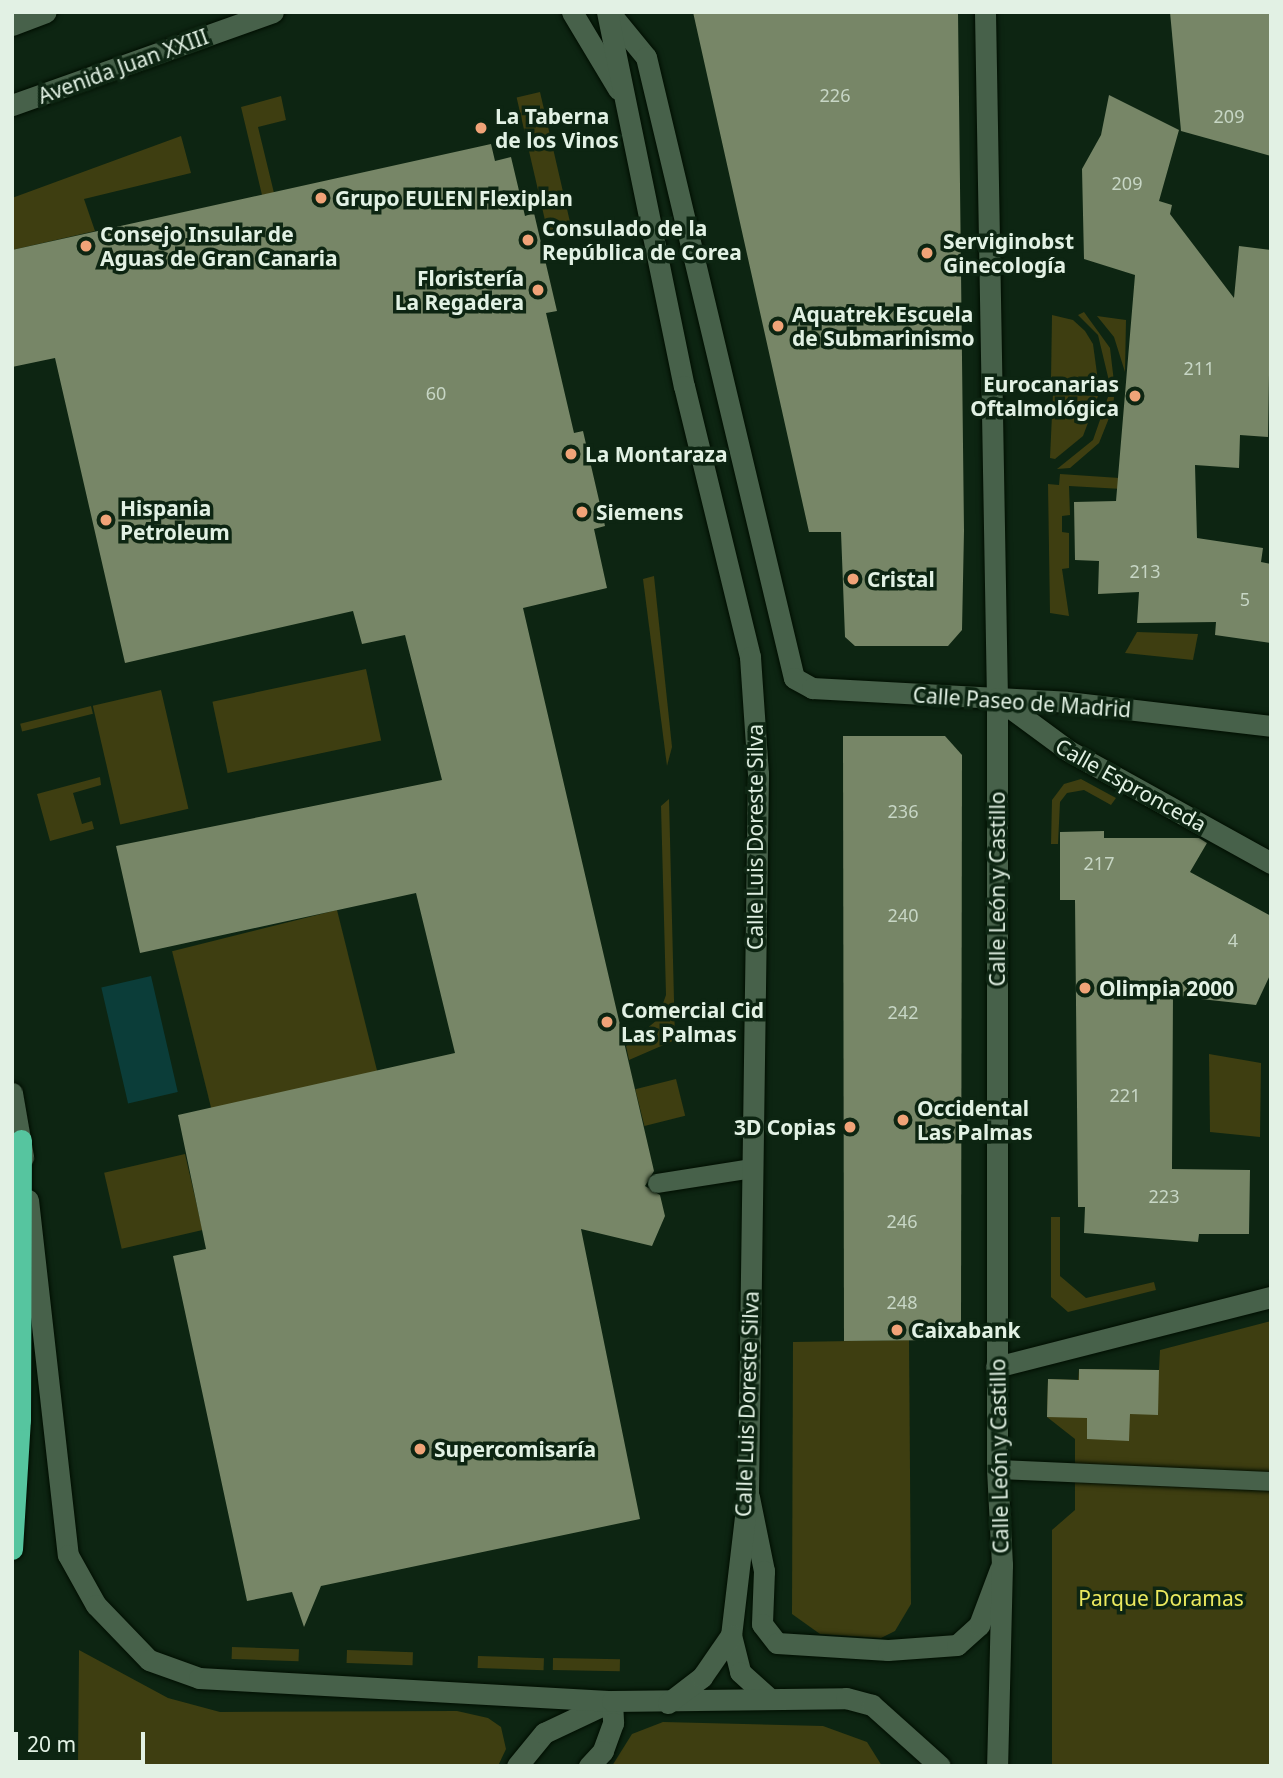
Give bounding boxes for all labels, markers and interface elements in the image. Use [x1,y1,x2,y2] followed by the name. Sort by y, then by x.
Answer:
[34,23,212,109] street label: Avenida Juan XXIII
[820,84,850,106] house number: 226
[495,103,619,153] place label: La Taberna de los Vinos
[1214,105,1244,127] house number: 209
[473,120,489,136] marker: La Taberna de los Vinos
[1112,172,1142,194] house number: 209
[335,185,573,211] place label: Grupo EULEN Flexiplan
[313,190,329,206] marker: Grupo EULEN Flexiplan
[542,215,742,265] place label: Consulado de la República de Corea
[100,221,338,271] place label: Consejo Insular de Aguas de Gran Canaria
[943,228,1074,278] place label: Serviginobst Ginecología
[520,232,536,248] marker: Consulado de la República de Corea
[78,238,94,254] marker: Consejo Insular de Aguas de Gran Canaria
[917,243,937,263] marker: Serviginobst Ginecología
[395,265,524,315] place label: Floristería La Regadera
[530,282,546,298] marker: Floristería La Regadera
[792,301,975,351] place label: Aquatrek Escuela de Submarinismo
[770,318,786,334] marker: Aquatrek Escuela de Submarinismo
[1184,357,1214,379] house number: 211
[970,371,1119,421] place label: Eurocanarias Oftalmológica
[426,382,446,404] house number: 60
[1125,386,1145,406] marker: Eurocanarias Oftalmológica
[585,441,728,467] place label: La Montaraza
[563,446,579,462] marker: La Montaraza
[120,495,230,545] place label: Hispania Petroleum
[596,499,684,525] place label: Siemens
[574,504,590,520] marker: Siemens
[98,512,114,528] marker: Hispania Petroleum
[1130,560,1160,582] house number: 213
[867,566,935,592] place label: Cristal
[845,571,861,587] marker: Cristal
[1240,588,1250,610] house number: 5
[912,682,1132,722] street label: Calle Paseo de Madrid
[742,724,768,950] street label: Calle Luis Doreste Silva
[1051,733,1211,837] street label: Calle Espronceda
[984,791,1010,987] street label: Calle León y Castillo
[888,800,918,822] house number: 236
[1084,852,1114,874] house number: 217
[888,904,918,926] house number: 240
[1228,929,1238,951] house number: 4
[1099,975,1234,1001] place label: Olimpia 2000
[1077,980,1093,996] marker: Olimpia 2000
[621,997,764,1047] place label: Comercial Cid Las Palmas
[888,1001,918,1023] house number: 242
[599,1014,615,1030] marker: Comercial Cid Las Palmas
[1110,1084,1140,1106] house number: 221
[917,1095,1033,1145] place label: Occidental Las Palmas
[895,1112,911,1128] marker: Occidental Las Palmas
[734,1114,836,1140] place label: 3D Copias
[842,1119,858,1135] marker: 3D Copias
[1149,1185,1179,1207] house number: 223
[887,1210,917,1232] house number: 246
[730,1291,764,1517] street label: Calle Luis Doreste Silva
[887,1291,917,1313] house number: 248
[911,1317,1021,1343] place label: Caixabank
[889,1322,905,1338] marker: Caixabank
[985,1358,1013,1554] street label: Calle León y Castillo
[434,1436,596,1462] place label: Supercomisaría
[412,1441,428,1457] marker: Supercomisaría
[1078,1585,1244,1611] park label: Parque Doramas
[18,1718,149,1762] scale bar
[27,1730,76,1758] text: 20 m

